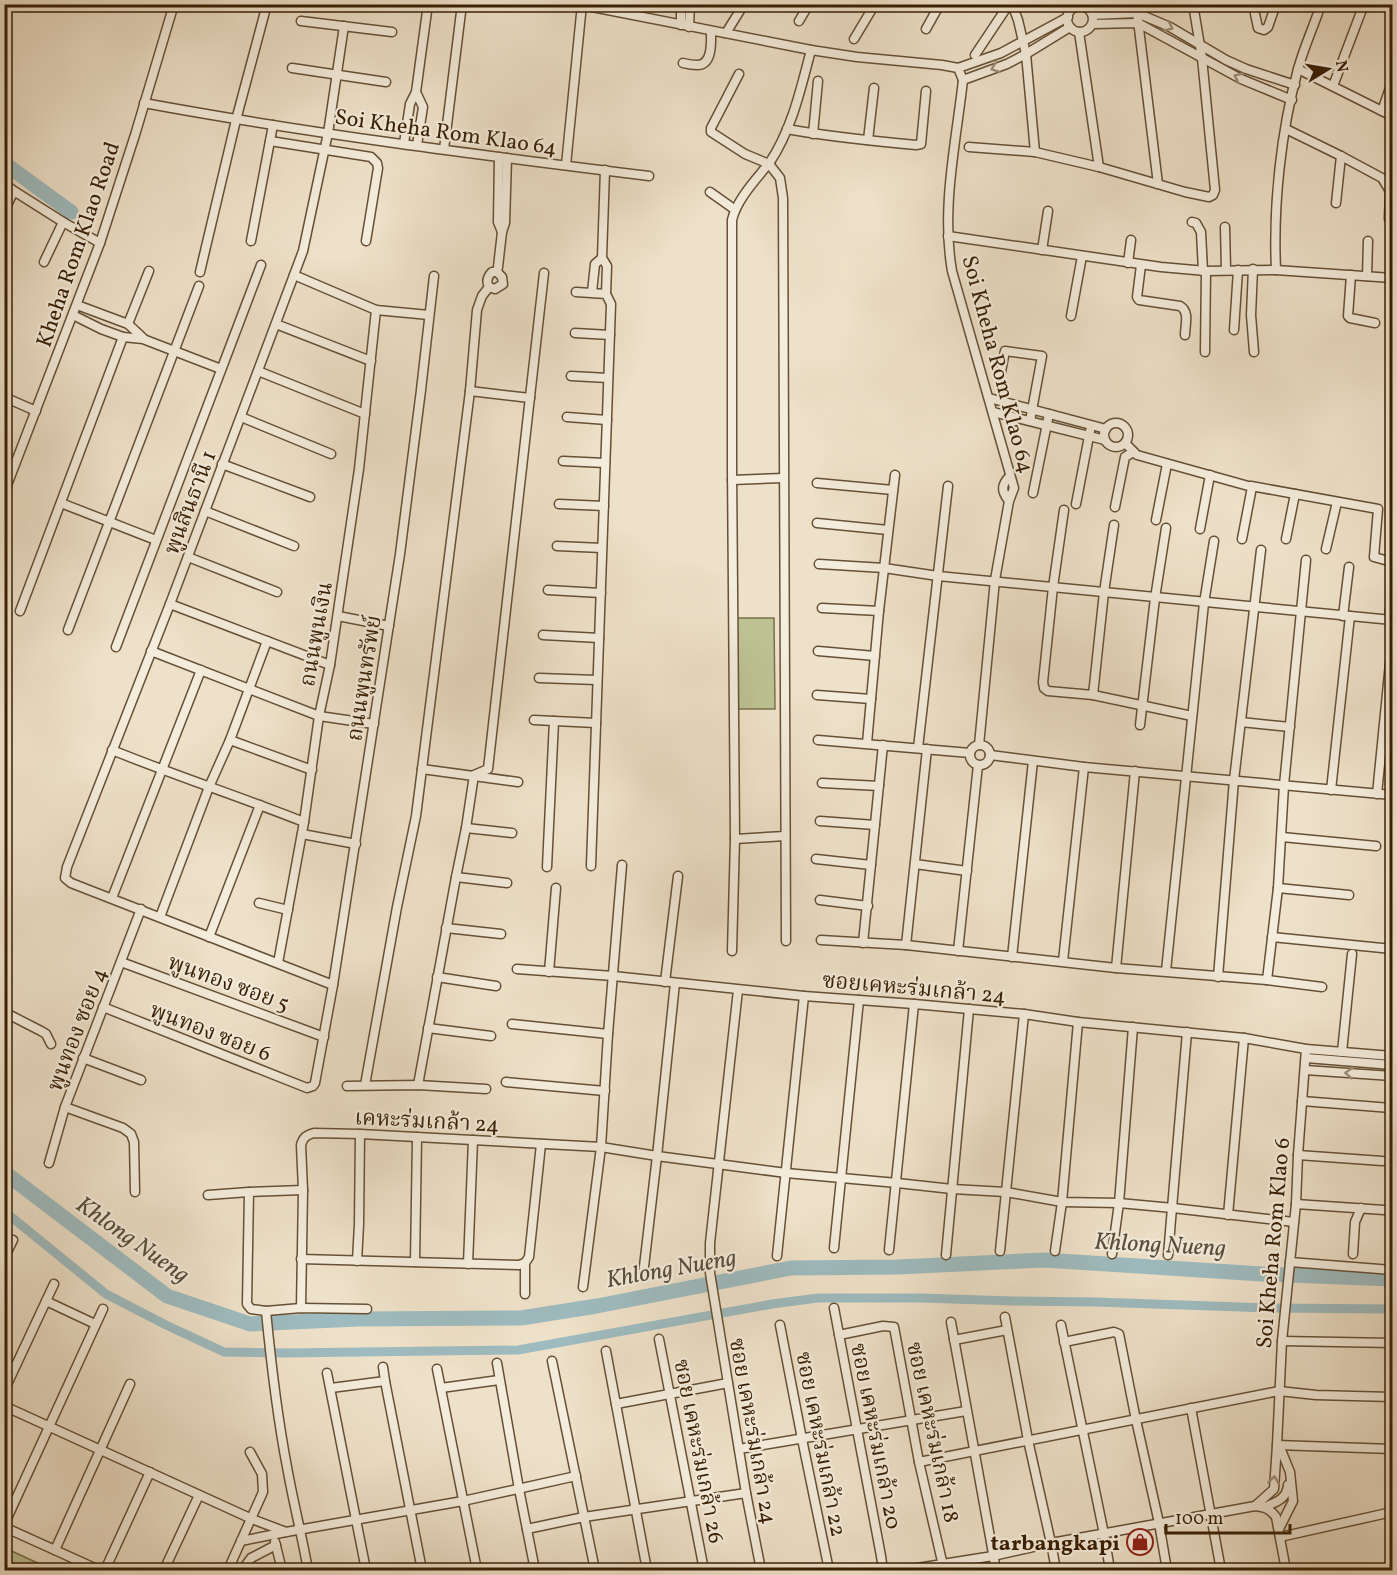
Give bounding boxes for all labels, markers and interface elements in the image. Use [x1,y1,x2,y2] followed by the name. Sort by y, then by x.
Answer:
[1163,20,1174,31] one-way arrow
[1298,39,1358,99] north arrow
[1329,59,1353,75] text: N
[990,61,1001,74] one-way arrow
[1233,73,1244,84] one-way arrow
[333,103,559,164] street label: Soi Kheha Rom Klao 64
[30,138,129,352] street label: Kheha Rom Klao Road
[953,252,1041,477] street label: Soi Kheha Rom Klao 64
[157,446,225,559] street label: พูนสินธานี 1
[293,580,342,689] street label: ถนนพูนเงิน
[340,613,391,744] street label: ถนนพูนทรัพย์
[163,948,293,1021] street label: พูนทอง ซอย 5
[41,964,116,1096] street label: พูนทอง ซอย 4
[821,966,1007,1013] street label: ซอยเคหะร่มเกล้า 24
[145,996,275,1071] street label: พูนทอง ซอย 6
[1344,1067,1353,1080] one-way arrow
[354,1103,500,1142] street label: เคหะร่มเกล้า 24
[1250,1136,1299,1350] street label: Soi Kheha Rom Klao 6
[68,1189,196,1293] water label: Khlong Nueng
[1093,1226,1227,1266] water label: Khlong Nueng
[603,1242,740,1298] water label: Khlong Nueng
[720,1336,783,1527] street label: ซอย เคหะร่มเกล้า 24
[897,1339,966,1526] street label: ซอย เคหะร่มเกล้า 18
[841,1341,908,1532] street label: ซอย เคหะร่มเกล้า 20
[786,1349,853,1540] street label: ซอย เคหะร่มเกล้า 22
[664,1357,731,1546] street label: ซอย เคหะร่มเกล้า 26
[1267,1475,1280,1484] one-way arrow
[1166,1497,1290,1535] scale bar
[1175,1507,1224,1532] text: 100 m
[1125,1527,1155,1557] shop icon: tarbangkapi
[991,1529,1120,1560] place label: tarbangkapi

